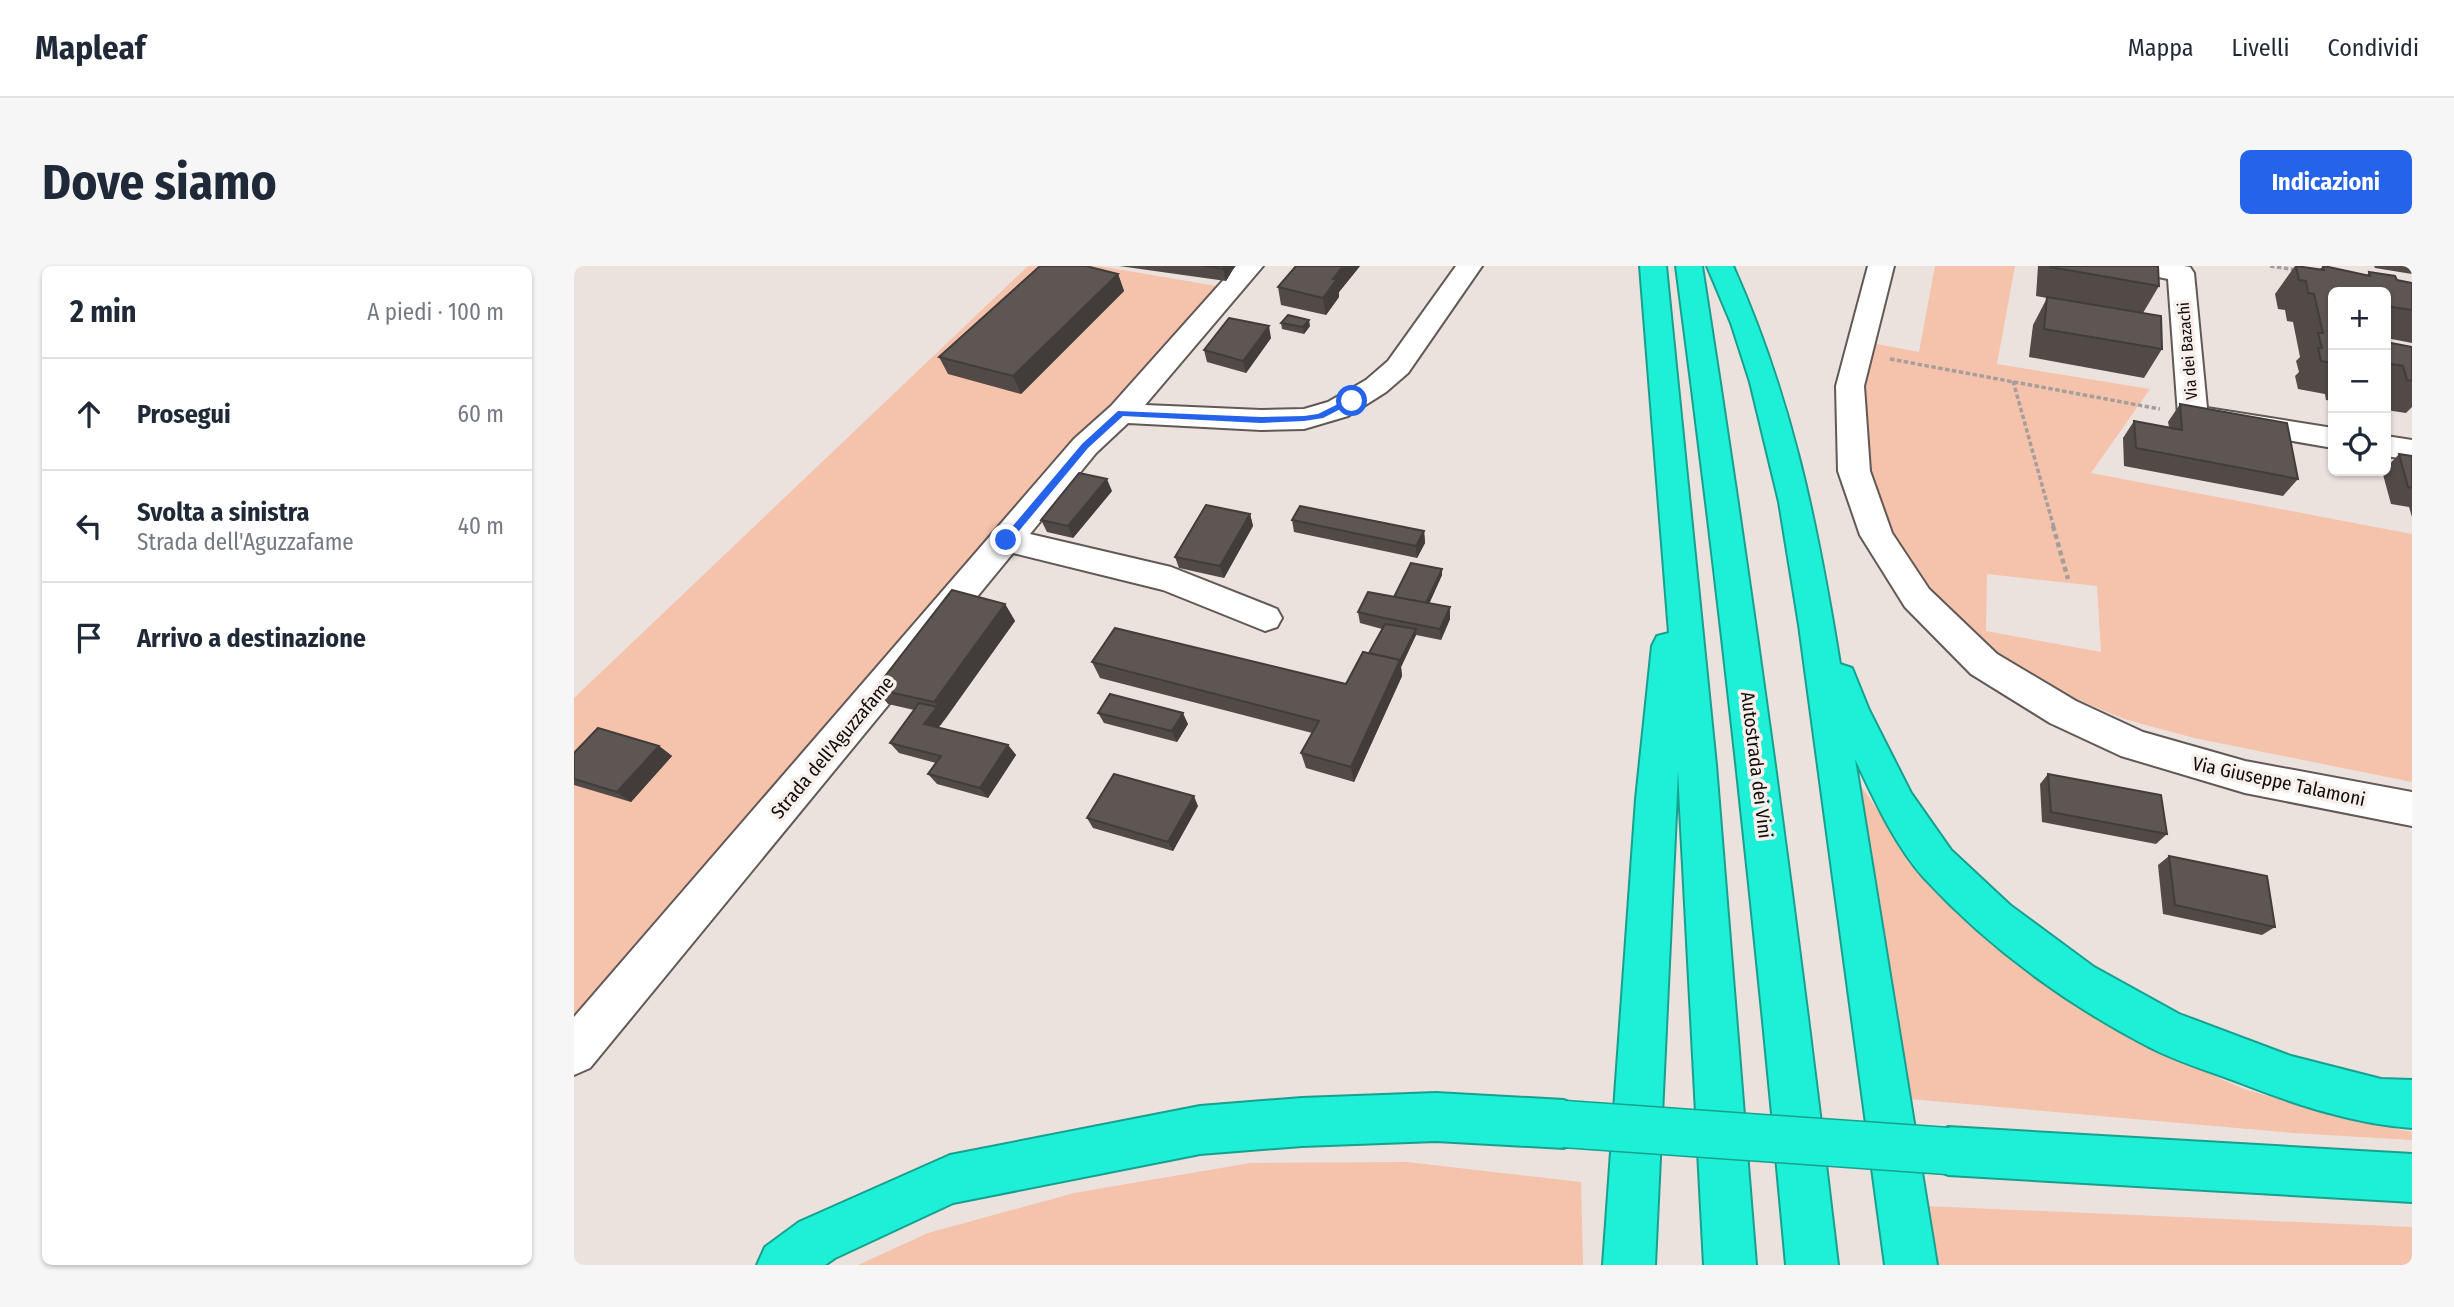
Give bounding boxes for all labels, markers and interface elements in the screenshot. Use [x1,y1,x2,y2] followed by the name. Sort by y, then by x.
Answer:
[35,28,146,68] text: Mapleaf
[2128,34,2194,62] text: Mappa
[2232,34,2289,62] text: Livelli
[2327,34,2419,62] text: Condividi
[2240,150,2412,214] button: Indicazioni
[42,153,277,212] text: Dove siamo
[2328,287,2391,476] map controls
[2328,287,2391,350] button: +
[70,294,137,330] text: 2 min
[367,298,504,326] text: A piedi · 100 m
[2174,301,2201,401] street label: Via dei Bazachi
[2328,350,2391,413] button: −
[1336,385,1367,416] route start
[70,395,108,433] icon: ahead
[137,399,231,430] text: Prosegui
[458,400,504,428] text: 60 m
[2328,413,2391,476] button: locate
[137,497,309,528] text: Svolta a sinistra
[70,507,108,545] icon: left
[458,512,504,540] text: 40 m
[990,524,1021,555] route end
[137,528,354,556] text: Strada dell'Aguzzafame
[70,619,108,657] icon: arrive
[137,623,366,654] text: Arrivo a destinazione
[766,671,899,823] street label: Strada dell'Aguzzafame
[1736,690,1777,840] street label: Autostrada dei Vini
[2190,752,2367,811] street label: Via Giuseppe Talamoni

